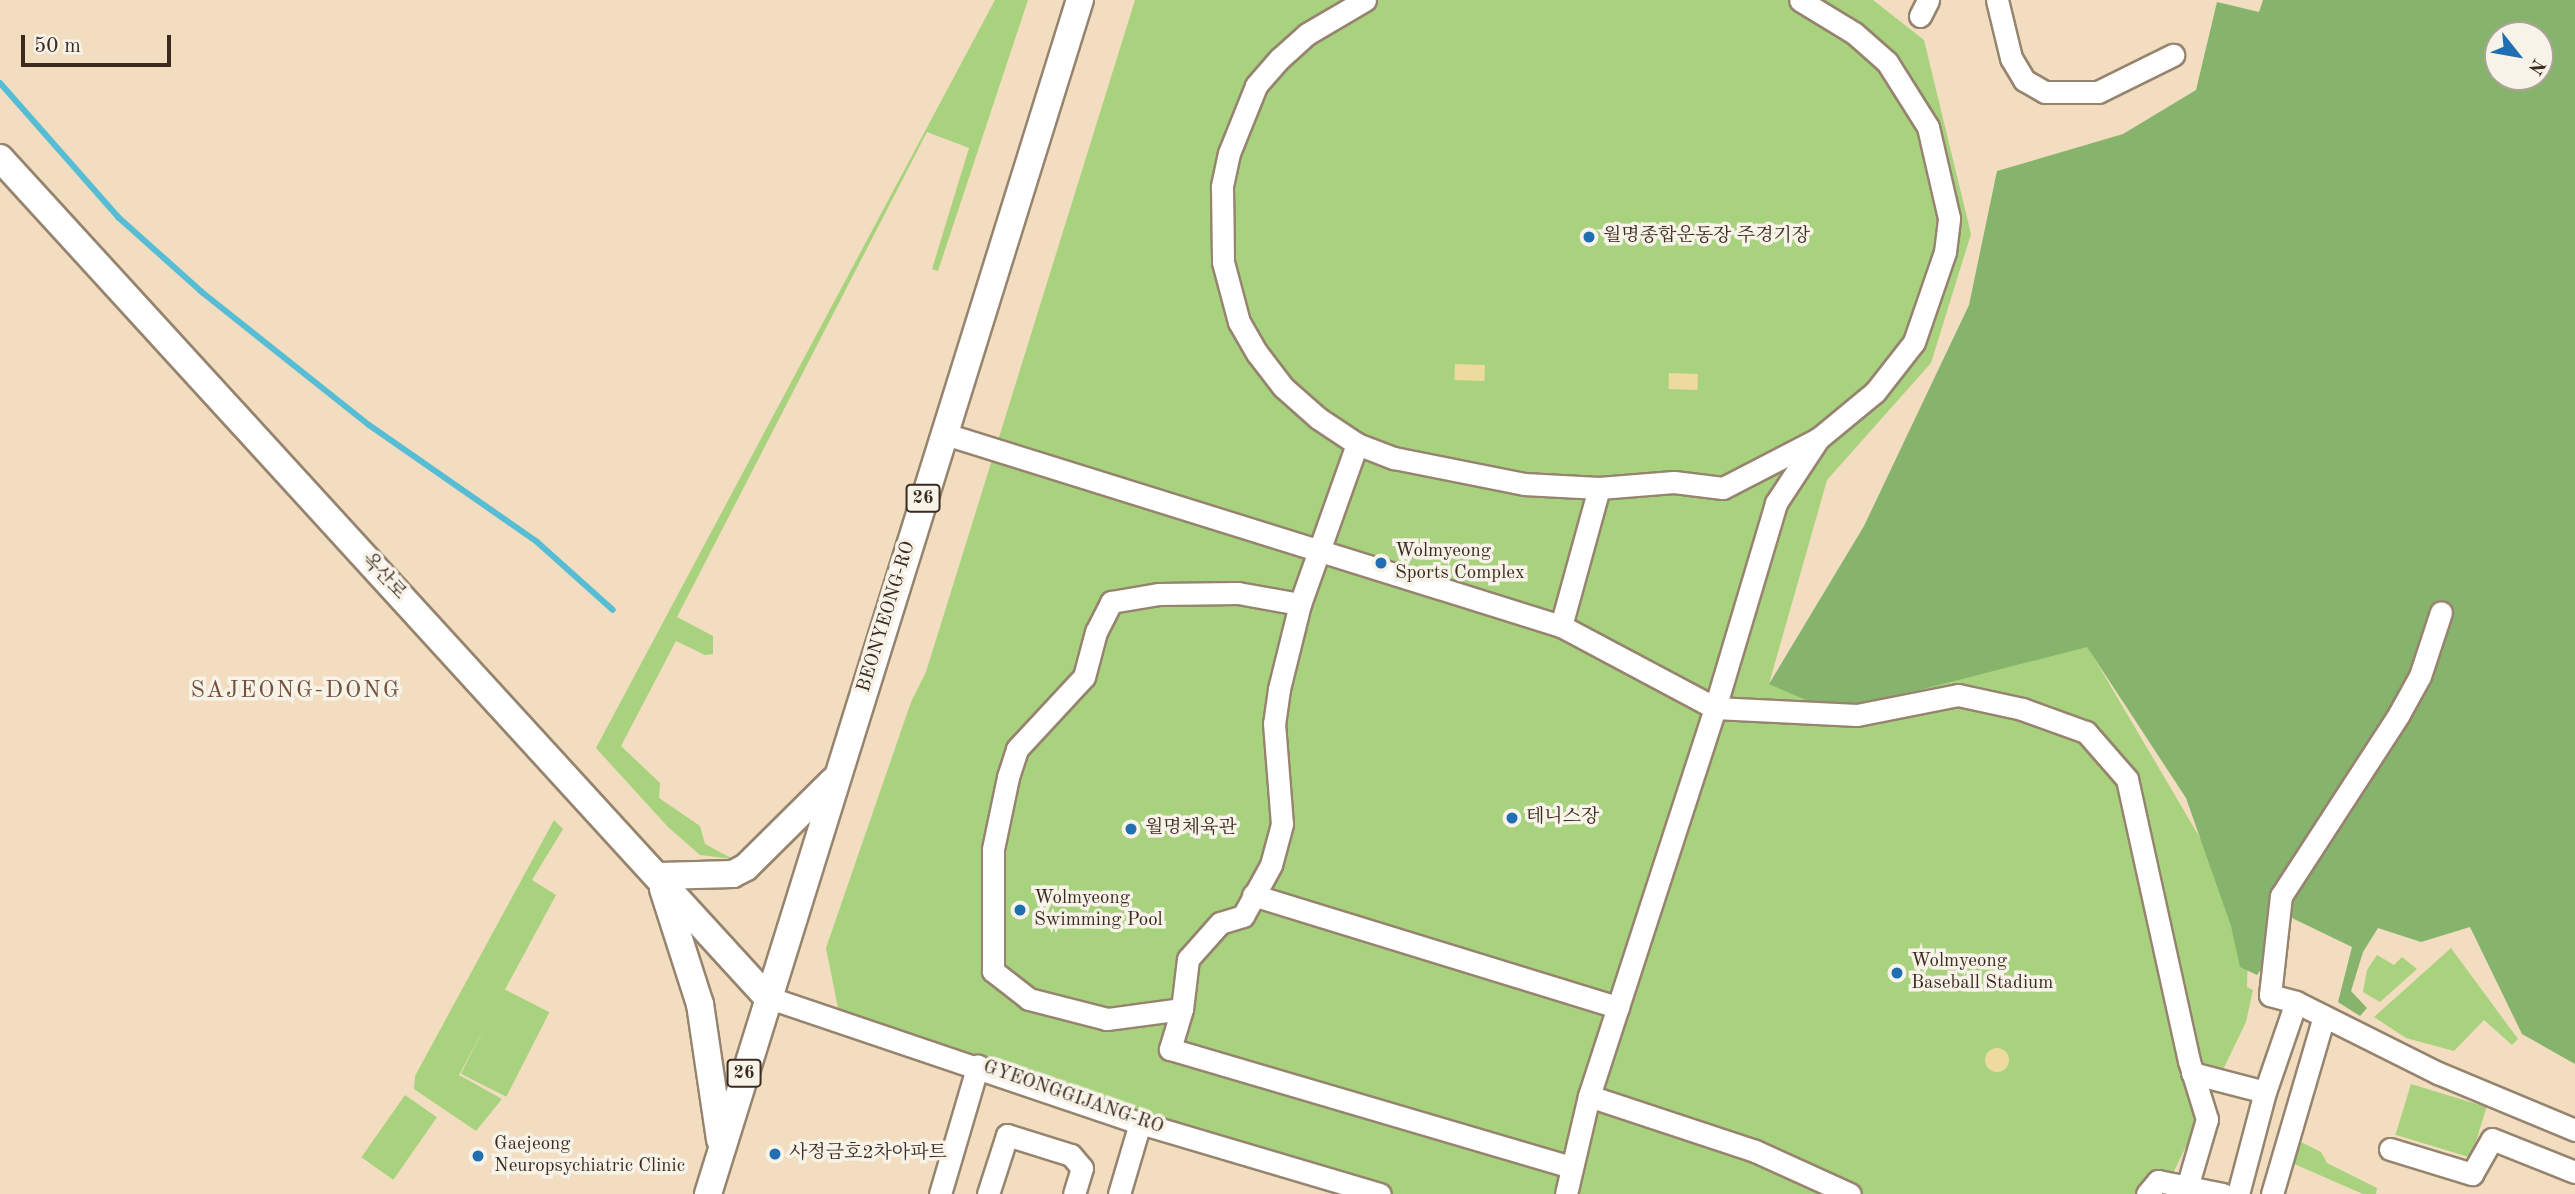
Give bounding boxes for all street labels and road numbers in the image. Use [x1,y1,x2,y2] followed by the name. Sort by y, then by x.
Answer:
[906,484,940,512] road number: 26
[853,539,921,695] street label: BEONYEONG-RO
[356,549,410,605] street label: 옥산로
[980,1056,1166,1140] street label: GYEONGGIJANG-RO
[726,1058,762,1088] road number: 26

